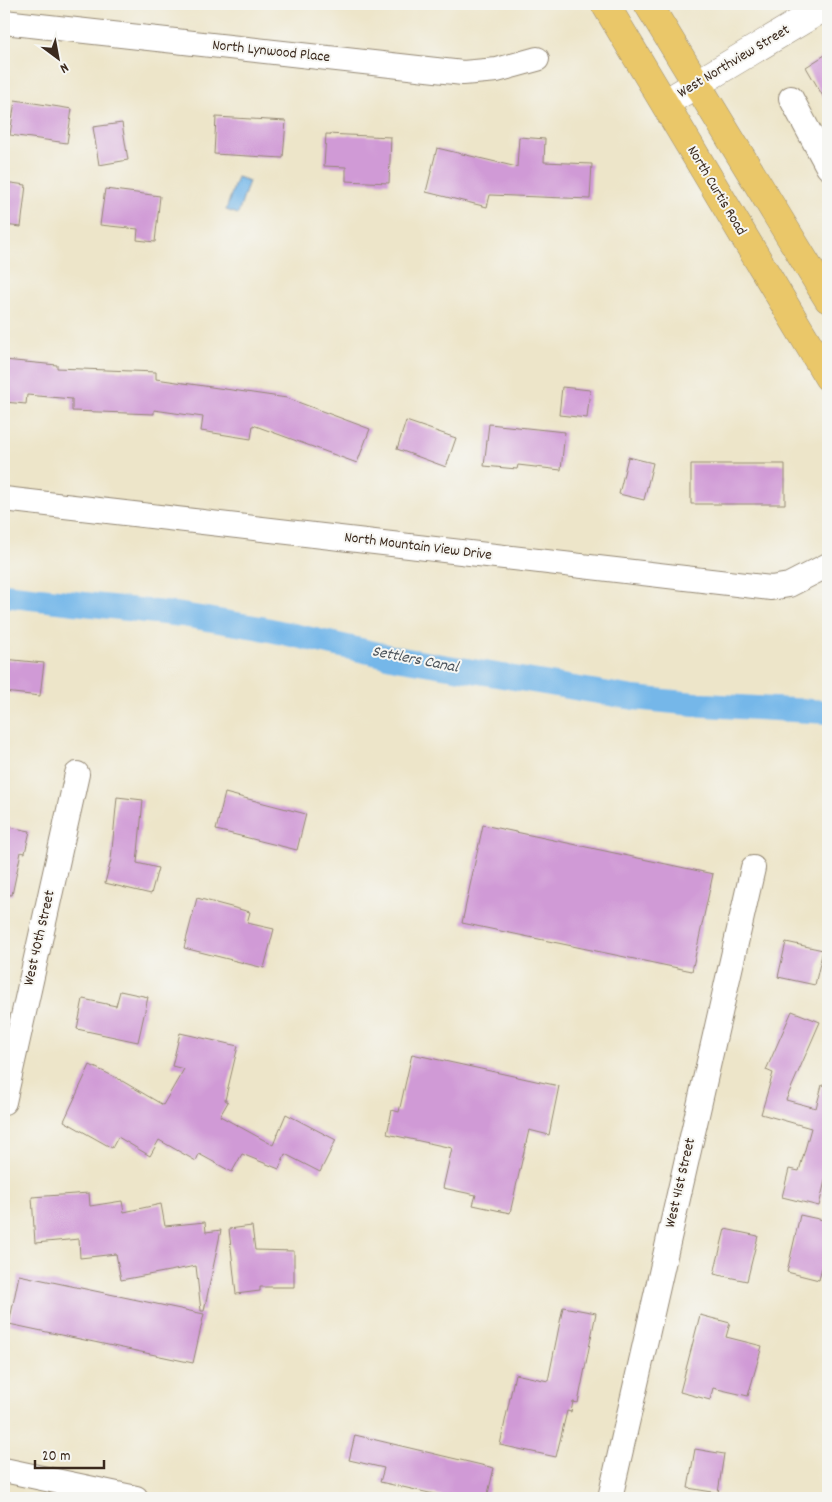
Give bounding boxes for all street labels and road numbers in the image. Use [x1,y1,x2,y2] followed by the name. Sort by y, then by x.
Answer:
[674,19,795,104] street label: West Northview Street
[211,35,331,69] street label: North Lynwood Place
[681,142,751,240] street label: North Curtis Road
[343,527,493,567] street label: North Mountain View Drive
[18,888,62,988] street label: West 40th Street
[660,1135,702,1230] street label: West 41st Street

